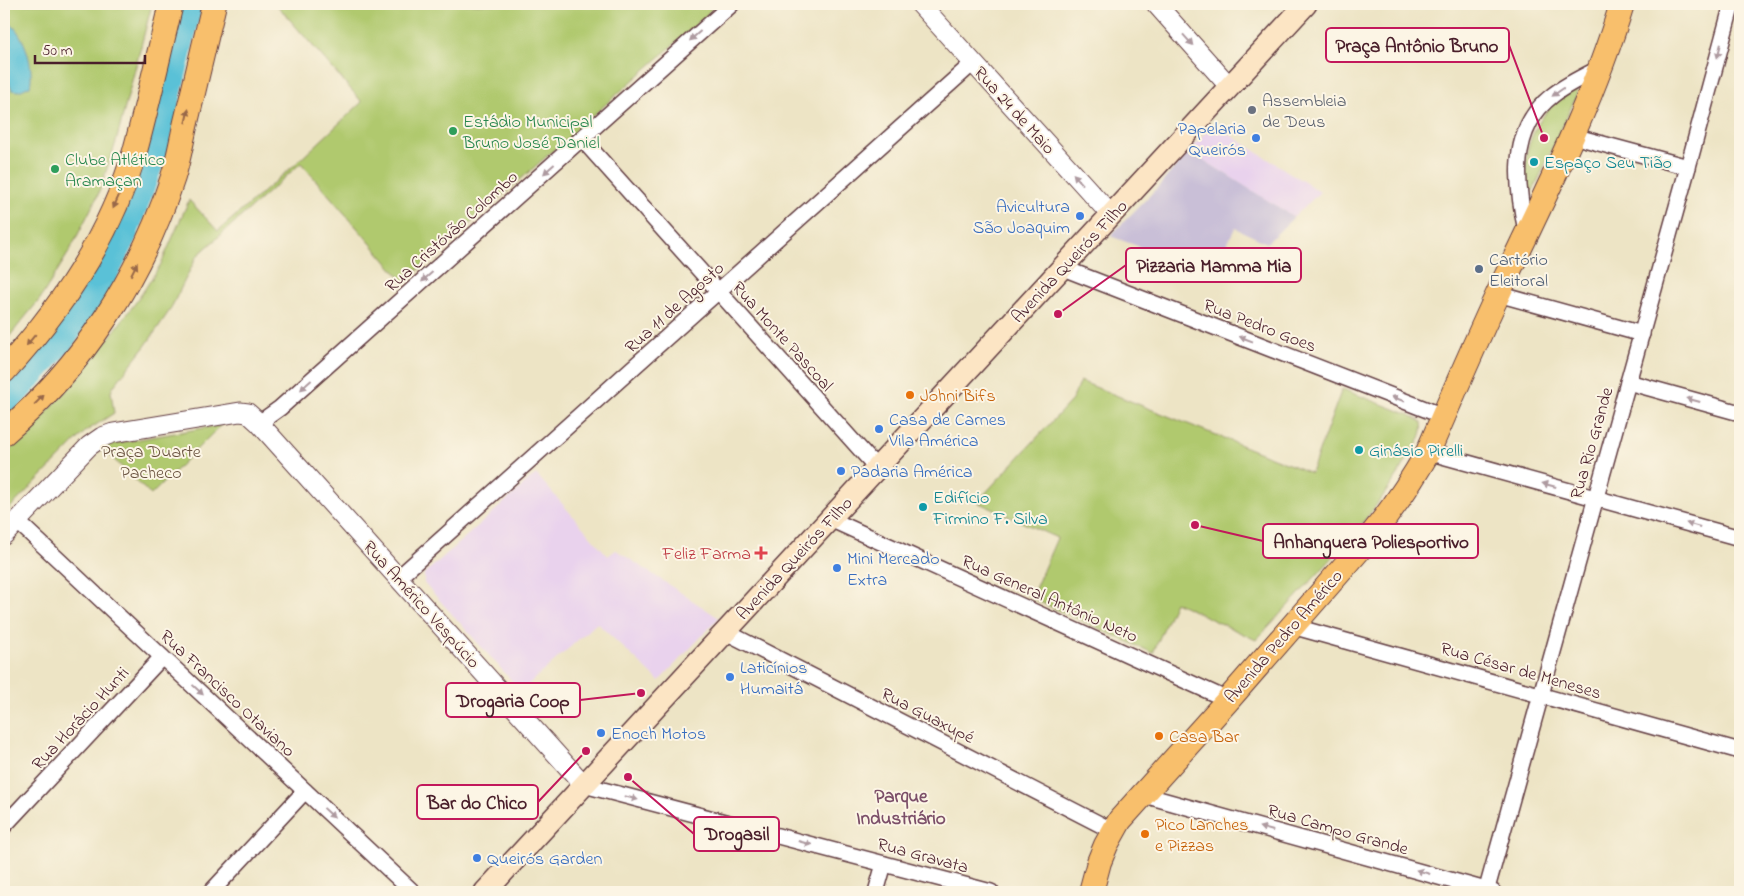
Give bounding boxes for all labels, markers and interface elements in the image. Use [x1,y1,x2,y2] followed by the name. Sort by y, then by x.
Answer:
[1326,28,1509,62] callout: Praça Antônio Bruno
[689,31,702,42] one-way arrow
[35,32,145,64] scale bar
[1182,34,1194,46] one-way arrow
[1336,34,1499,61] text: Praça Antônio Bruno
[42,40,73,62] text: 50 m
[1715,43,1723,58] one-way arrow
[967,61,1060,161] street label: Rua 24 de Maio
[1551,86,1564,96] one-way arrow
[1262,89,1346,136] place label: Assembleia de Deus
[1246,104,1258,116] marker: Assembleia de Deus
[183,108,191,123] one-way arrow
[462,110,600,157] place label: Estádio Municipal Bruno José Daniel
[1178,117,1246,164] place label: Papelaria Queirós
[447,125,459,137] marker: Estádio Municipal Bruno José Daniel
[1250,132,1262,144] marker: Papelaria Queirós
[65,148,165,195] place label: Clube Atlético Aramaçan
[1544,151,1672,177] place label: Espaço Seu Tião
[1528,156,1540,168] marker: Espaço Seu Tião
[49,163,61,175] marker: Clube Atlético Aramaçan
[542,163,555,174] one-way arrow
[380,165,525,300] street label: Rua Cristóvão Colombo
[1072,173,1084,185] one-way arrow
[111,195,119,209] one-way arrow
[973,195,1070,242] place label: Avicultura São Joaquim
[1006,195,1135,330] street label: Avenida Queirós Filho
[1074,210,1086,222] marker: Avicultura São Joaquim
[1126,248,1301,282] callout: Pizzaria Mamma Mia
[1489,248,1548,295] place label: Cartório Eleitoral
[1136,254,1292,281] text: Pizzaria Mamma Mia
[620,257,732,361] street label: Rua 11 de Agosto
[131,262,139,276] one-way arrow
[1473,263,1485,275] marker: Cartório Eleitoral
[421,271,434,282] one-way arrow
[725,276,838,398] street label: Rua Monte Pascoal
[1199,293,1320,360] street label: Rua Pedro Goes
[26,334,37,347] one-way arrow
[1239,335,1254,343] one-way arrow
[299,379,312,390] one-way arrow
[920,384,996,410] place label: Johni Bifs
[1565,384,1622,502] street label: Rua Rio Grande
[904,389,916,401] marker: Johni Bifs
[33,394,45,406] one-way arrow
[1391,394,1405,402] one-way arrow
[1686,396,1701,404] one-way arrow
[888,408,1006,455] place label: Casa de Carnes Vila América
[873,423,885,435] marker: Casa de Carnes Vila América
[1369,439,1463,465] place label: Ginásio Pirelli
[101,440,202,487] park label: Praça Duarte Pacheco
[1353,444,1365,456] marker: Ginásio Pirelli
[851,460,973,486] place label: Padaria América
[835,465,847,477] marker: Padaria América
[1541,481,1556,489] one-way arrow
[932,486,1048,533] place label: Edifício Firmino F. Silva
[731,492,860,627] street label: Avenida Queirós Filho
[917,501,929,513] marker: Edifício Firmino F. Silva
[1686,521,1701,529] one-way arrow
[1263,524,1478,558] callout: Anhanguera Poliesportivo
[1273,530,1469,559] text: Anhanguera Poliesportivo
[356,536,485,675] street label: Rua Américo Vespúcio
[661,542,751,568] place label: Feliz Farma
[755,547,767,559] marker: Feliz Farma
[847,547,940,594] place label: Mini Mercado Extra
[957,549,1141,650] street label: Rua General Antônio Neto
[831,562,843,574] marker: Mini Mercado Extra
[1219,565,1350,710] street label: Avenida Pedro Américo
[153,625,300,764] street label: Rua Francisco Otaviano
[1437,637,1604,707] street label: Rua César de Meneses
[740,656,808,703] place label: Laticínios Humaitá
[27,662,136,777] street label: Rua Horácio Hunti
[724,671,736,683] marker: Laticínios Humaitá
[876,682,979,752] street label: Rua Guaxupé
[446,683,580,717] callout: Drogaria Coop
[191,684,203,696] one-way arrow
[455,689,570,718] text: Drogaria Coop
[611,722,706,748] place label: Enoch Motos
[1169,725,1240,751] place label: Casa Bar
[595,727,607,739] marker: Enoch Motos
[1153,730,1165,742] marker: Casa Bar
[856,784,946,833] district label: Parque Industriário
[417,785,538,819] callout: Bar do Chico
[426,791,527,818] text: Bar do Chico
[624,794,639,802] one-way arrow
[1264,798,1412,864] street label: Rua Campo Grande
[323,807,335,819] one-way arrow
[1155,813,1248,860] place label: Pico Lanches e Pizzas
[694,817,779,851] callout: Drogasil
[704,822,769,851] text: Drogasil
[1258,824,1273,832] one-way arrow
[1139,828,1151,840] marker: Pico Lanches e Pizzas
[874,832,971,882] street label: Rua Gravata
[798,840,813,848] one-way arrow
[487,847,602,873] place label: Queirós Garden
[471,852,483,864] marker: Queirós Garden
[1415,868,1430,876] one-way arrow

